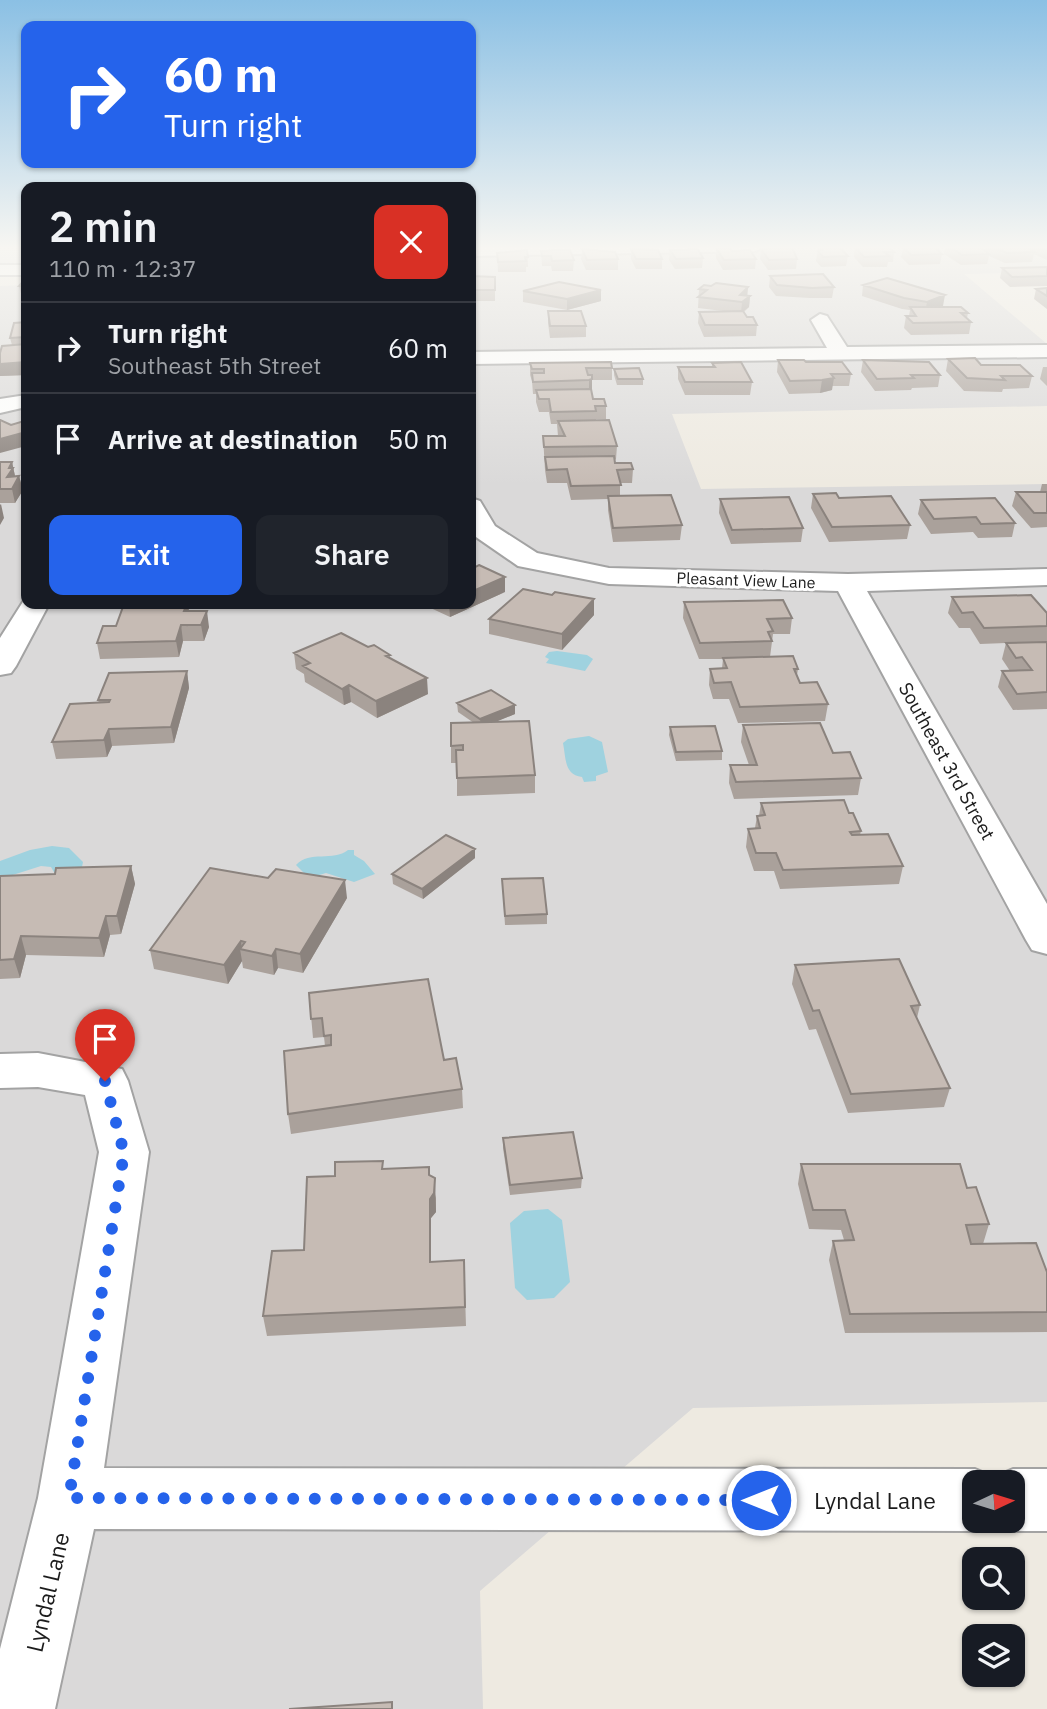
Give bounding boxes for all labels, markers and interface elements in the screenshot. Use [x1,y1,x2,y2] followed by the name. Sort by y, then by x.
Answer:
[164,42,278,105] text: 60 m
[49,49,140,140] icon: right
[164,104,302,146] text: Turn right
[49,199,158,254] text: 2 min
[374,205,448,279] button: close
[49,253,196,283] text: 110 m · 12:37
[108,316,227,350] text: Turn right
[49,329,87,367] icon: right
[388,331,448,365] text: 60 m
[108,350,321,380] text: Southeast 5th Street
[49,420,87,458] icon: arrive
[108,422,358,456] text: Arrive at destination
[388,422,448,456] text: 50 m
[49,515,242,595] button: Exit
[256,515,448,595] button: Share
[676,568,816,592] street label: Pleasant View Lane
[894,678,1000,844] street label: Southeast 3rd Street
[75,1009,135,1081] pin
[86,1020,124,1058] icon: arrive
[724,1463,798,1537] position arrow
[962,1470,1026,1533] north arrow
[962,1470,1025,1687] map controls
[814,1485,936,1515] street label: Lyndal Lane
[19,1529,75,1655] street label: Lyndal Lane
[962,1547,1025,1610] button: search
[962,1624,1025,1687] button: layers

